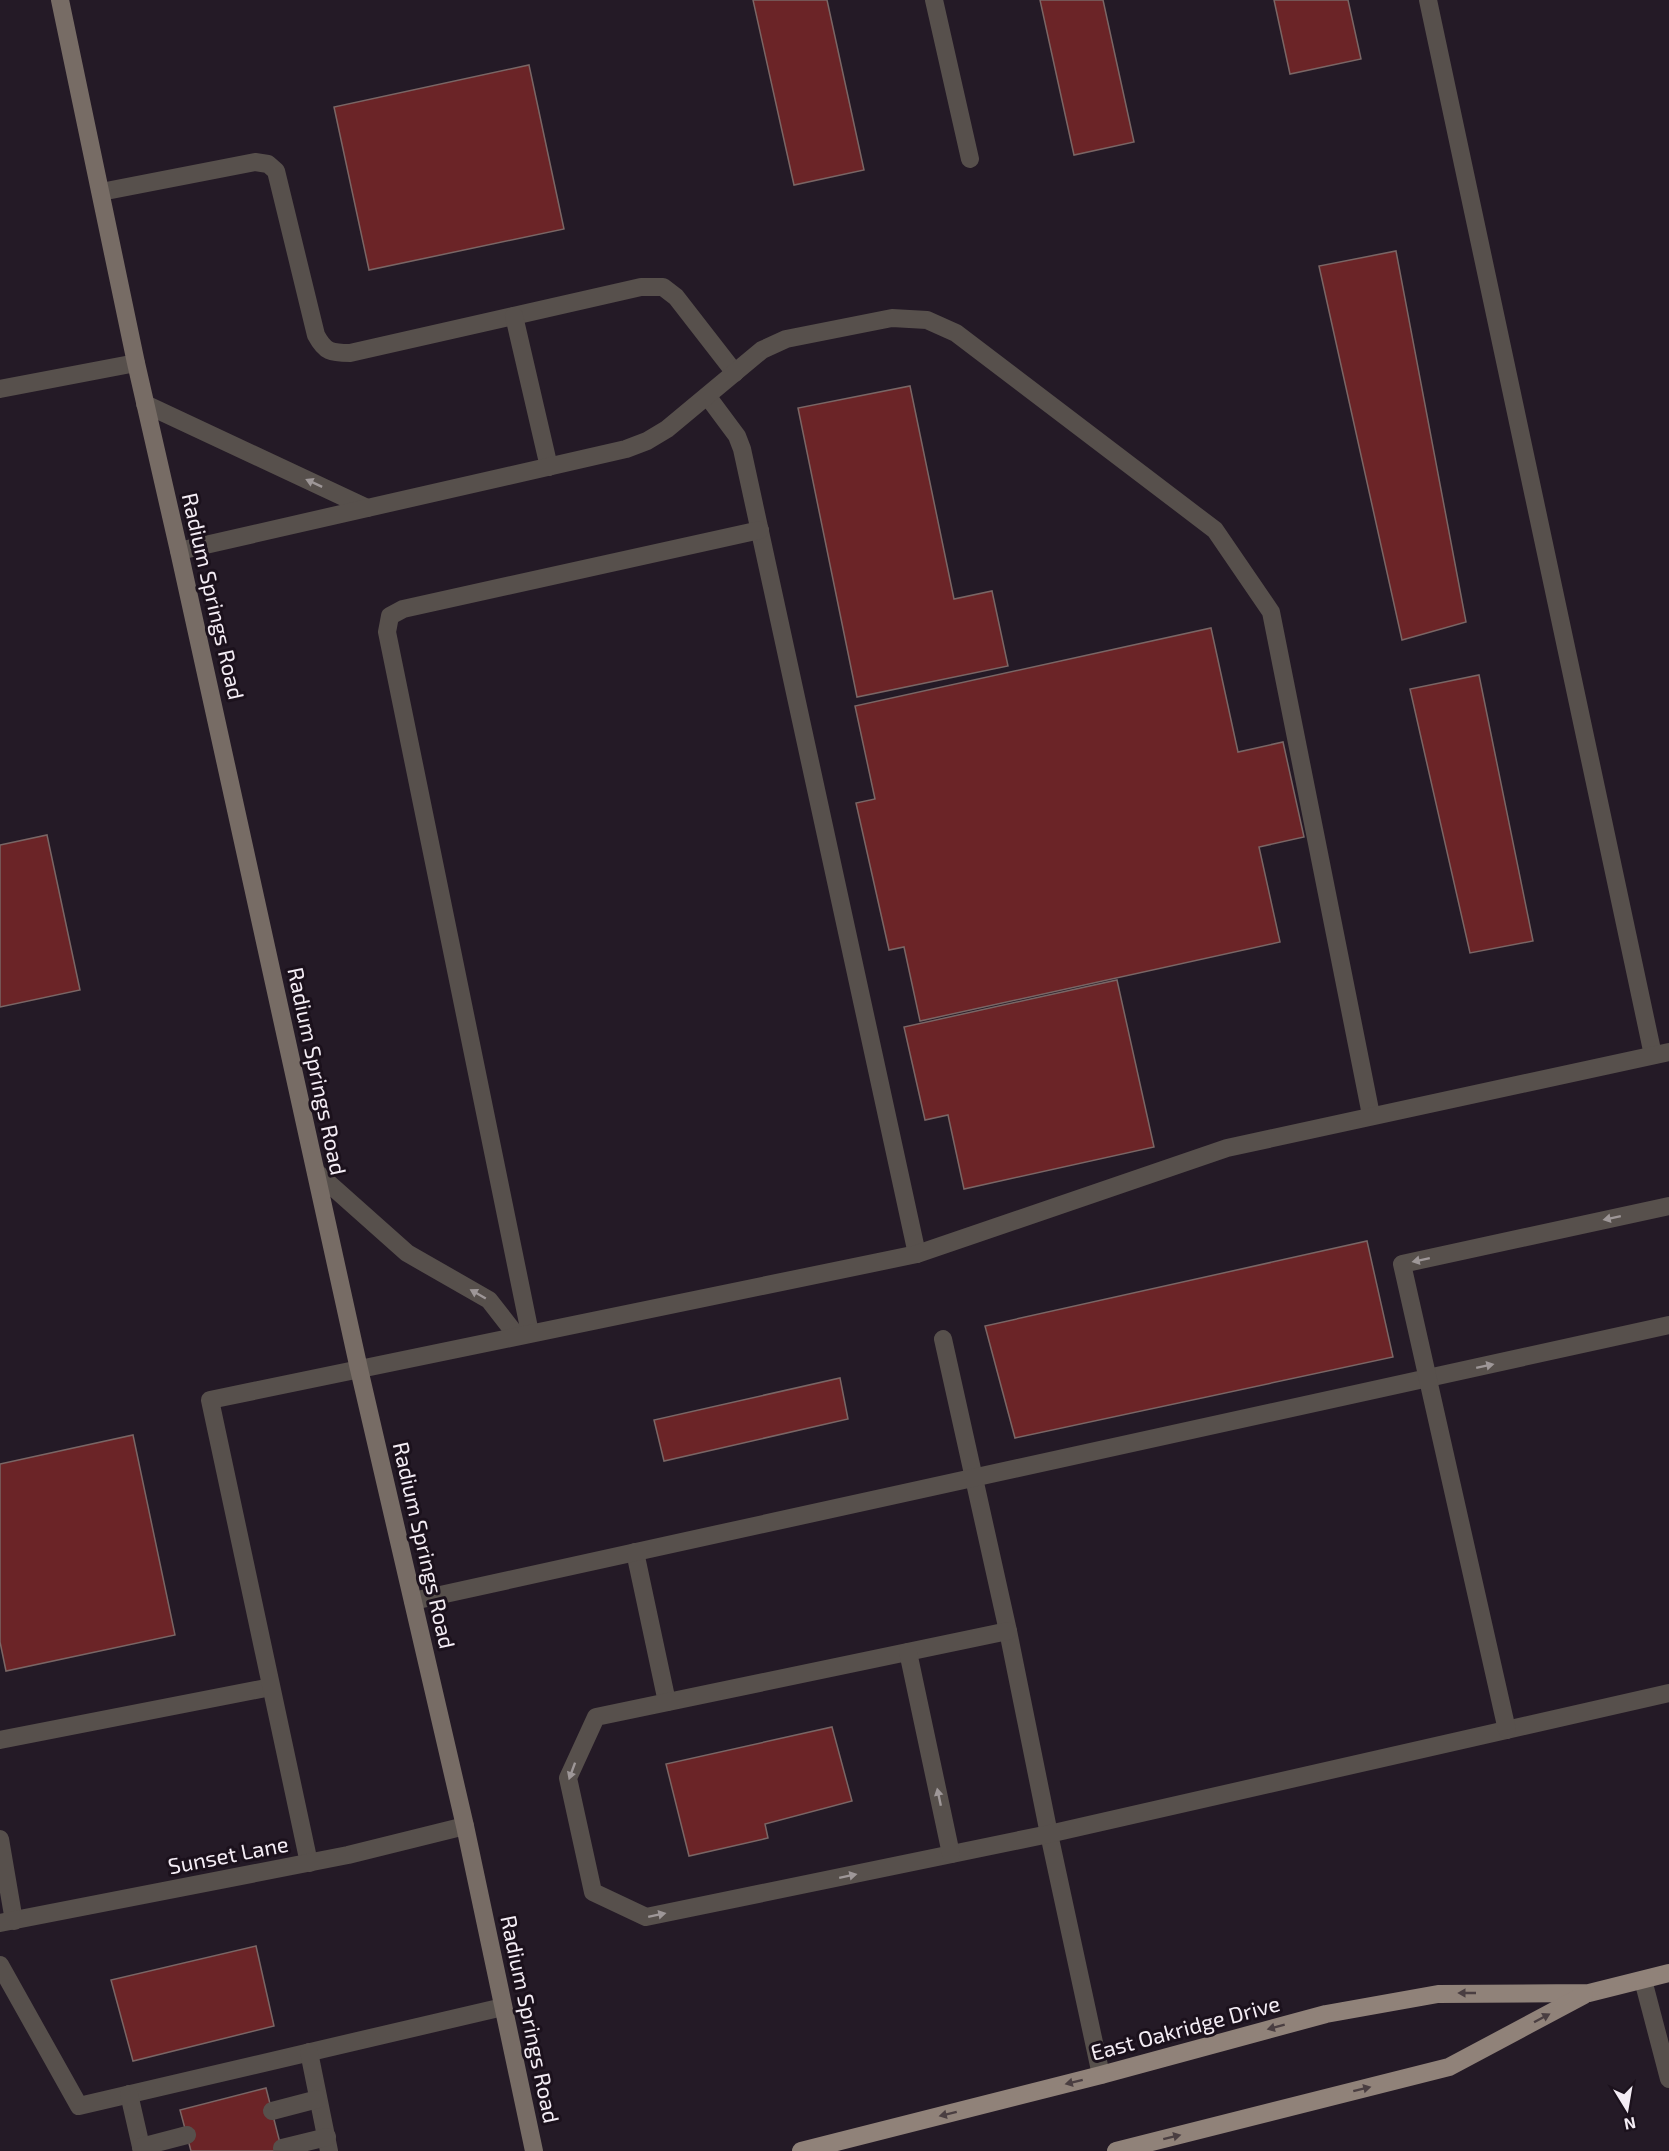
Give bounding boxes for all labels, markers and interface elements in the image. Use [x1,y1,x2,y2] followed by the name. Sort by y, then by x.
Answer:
[305,478,323,488] one-way arrow
[178,490,250,702] street label: Radium Springs Road
[283,965,353,1177] street label: Radium Springs Road
[1603,1214,1621,1224] one-way arrow
[1412,1256,1431,1265] one-way arrow
[470,1288,486,1299] one-way arrow
[1476,1360,1494,1370] one-way arrow
[389,1439,461,1651] street label: Radium Springs Road
[567,1762,577,1780] one-way arrow
[934,1787,943,1806] one-way arrow
[166,1830,290,1878] street label: Sunset Lane
[839,1871,858,1880] one-way arrow
[648,1910,667,1919] one-way arrow
[496,1913,566,2125] street label: Radium Springs Road
[1458,1988,1477,1998] one-way arrow
[1088,1989,1282,2065] street label: East Oakridge Drive
[1533,2013,1550,2023] one-way arrow
[1267,2023,1285,2033] one-way arrow
[1065,2077,1083,2087] one-way arrow
[1597,2079,1657,2139] north arrow
[1352,2084,1371,2094] one-way arrow
[939,2109,957,2119] one-way arrow
[1622,2114,1637,2135] text: N
[1163,2131,1182,2141] one-way arrow

